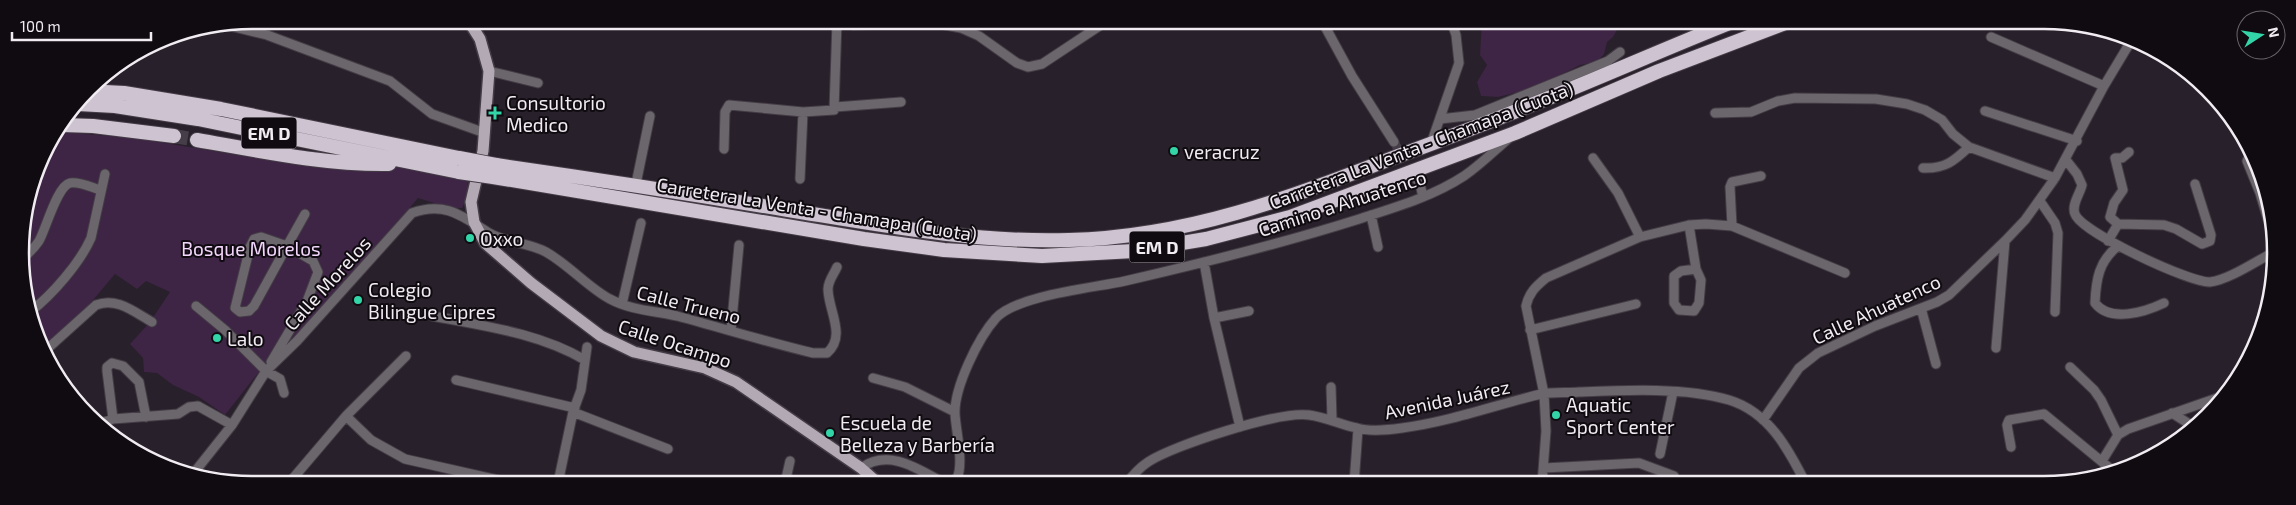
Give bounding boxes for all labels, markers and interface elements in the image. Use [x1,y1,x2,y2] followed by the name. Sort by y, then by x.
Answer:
[12,10,151,42] scale bar
[2236,10,2286,60] north arrow
[20,17,61,35] text: 100 m
[2265,25,2284,39] text: N
[1266,76,1576,214] street label: Carretera La Venta - Chamapa (Cuota)
[506,91,606,136] place label: Consultorio Medico
[488,106,502,120] marker: Consultorio Medico
[242,118,296,148] road number: EM D
[1184,140,1260,163] place label: veracruz
[1168,145,1180,157] marker: veracruz
[1255,165,1429,241] street label: Camino a Ahuatenco
[655,172,979,246] street label: Carretera La Venta - Chamapa (Cuota)
[480,227,523,250] place label: Oxxo
[279,231,375,335] street label: Calle Morelos
[464,232,476,244] marker: Oxxo
[1130,232,1184,262] road number: EM D
[181,237,321,260] park label: Bosque Morelos
[1808,269,1944,349] street label: Calle Ahuatenco
[368,278,496,323] place label: Colegio Bilingue Cipres
[635,280,743,328] street label: Calle Trueno
[352,294,364,306] marker: Colegio Bilingue Cipres
[615,314,735,372] street label: Calle Ocampo
[227,327,264,350] place label: Lalo
[211,332,223,344] marker: Lalo
[1382,374,1512,424] street label: Avenida Juárez
[1566,393,1675,438] place label: Aquatic Sport Center
[1550,409,1562,421] marker: Aquatic Sport Center
[840,411,995,456] place label: Escuela de Belleza y Barbería
[824,427,836,439] marker: Escuela de Belleza y Barbería

